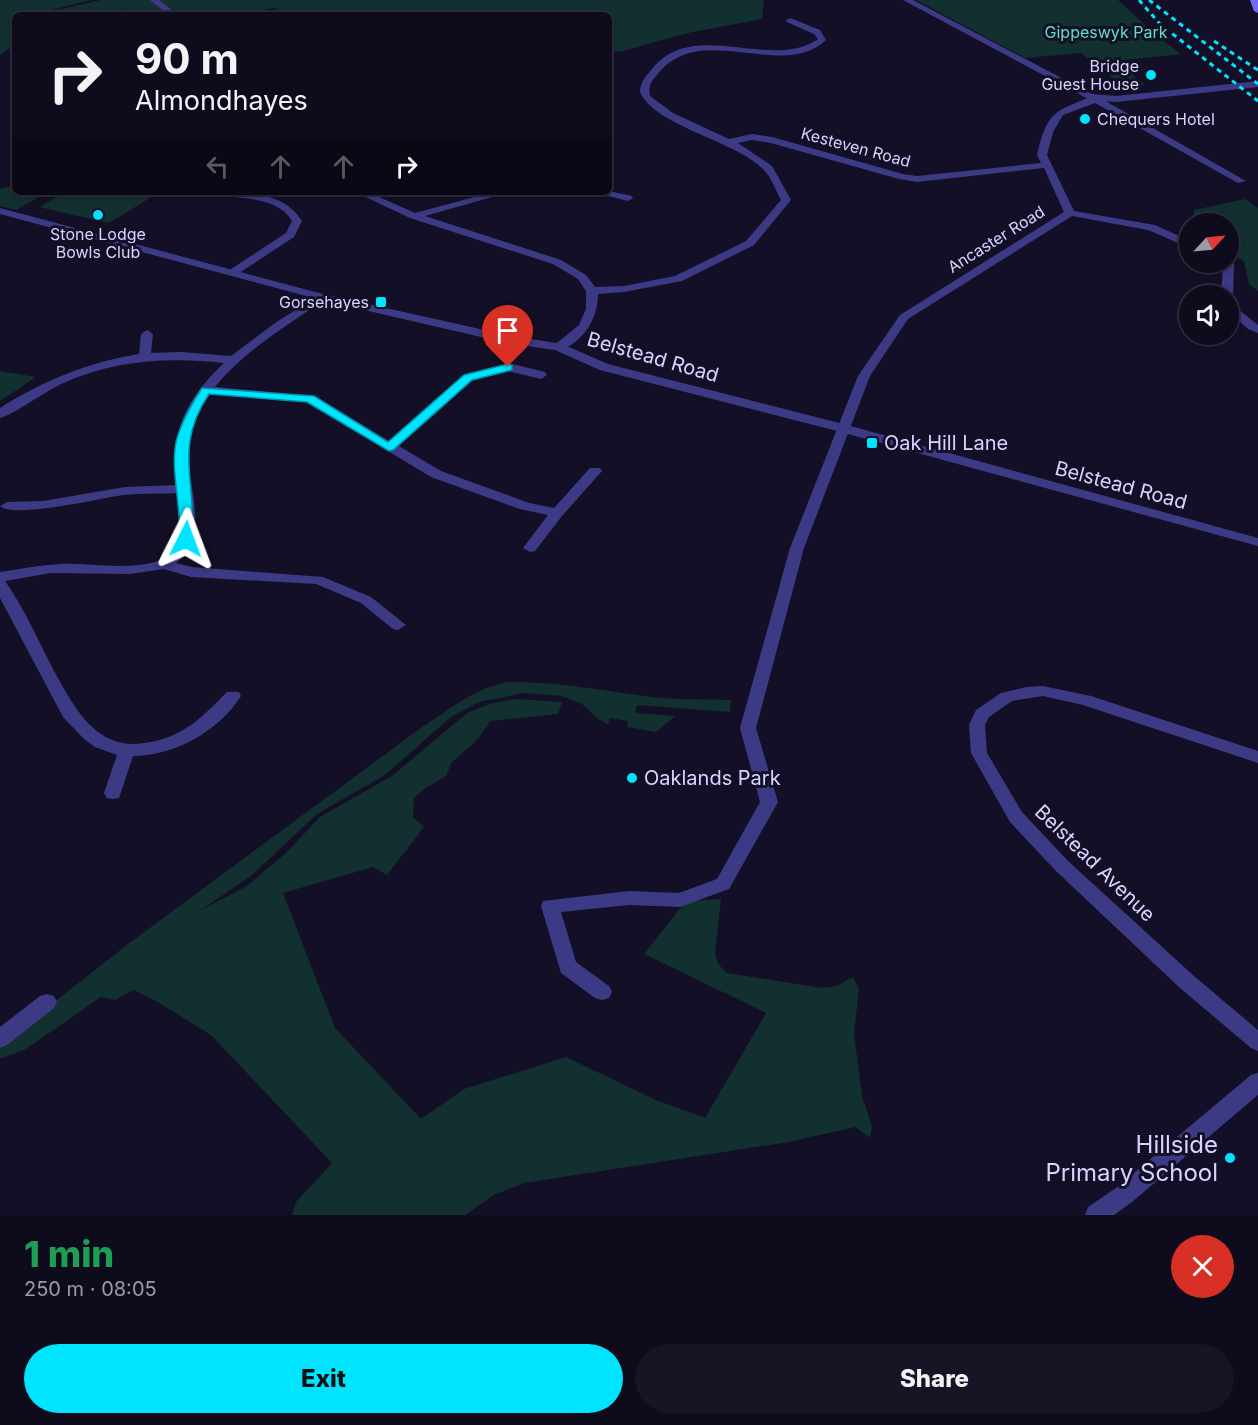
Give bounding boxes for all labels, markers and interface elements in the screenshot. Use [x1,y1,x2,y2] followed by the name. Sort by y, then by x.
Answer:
[1045,22,1168,42] park label: Gippeswyk Park
[135,33,239,84] text: 90 m
[36,36,114,114] icon: right
[1041,56,1139,94] place label: Bridge Guest House
[1144,68,1158,82] marker: Bridge Guest House
[135,84,308,117] text: Almondhayes
[1097,109,1215,129] place label: Chequers Hotel
[1078,112,1092,126] marker: Chequers Hotel
[799,123,913,171] street label: Kesteven Road
[201,150,234,183] icon: left
[264,150,297,183] icon: ahead
[327,150,360,183] icon: ahead
[390,150,423,183] icon: right
[944,201,1048,277] street label: Ancaster Road
[91,208,105,222] marker: Stone Lodge Bowls Club
[1179,213,1239,273] north arrow
[1179,213,1239,345] map controls
[50,224,146,262] place label: Stone Lodge Bowls Club
[1179,285,1239,345] button: sound
[279,292,369,312] place label: Gorsehayes
[374,295,388,309] marker: Gorsehayes
[482,305,533,367] pin
[491,314,524,347] icon: arrive
[584,327,722,387] street label: Belstead Road
[884,431,1008,455] place label: Oak Hill Lane
[865,436,879,450] marker: Oak Hill Lane
[1052,456,1190,514] street label: Belstead Road
[154,507,218,571] position arrow
[644,766,781,790] place label: Oaklands Park
[625,771,639,785] marker: Oaklands Park
[1030,800,1160,926] street label: Belstead Avenue
[1045,1130,1218,1187] place label: Hillside Primary School
[1223,1151,1237,1165] marker: Hillside Primary School
[24,1232,114,1276] text: 1 min
[1171,1235,1234,1298] button: close
[24,1277,157,1301] text: 250 m · 08:05
[24,1344,623,1413] button: Exit
[635,1344,1234,1413] button: Share

